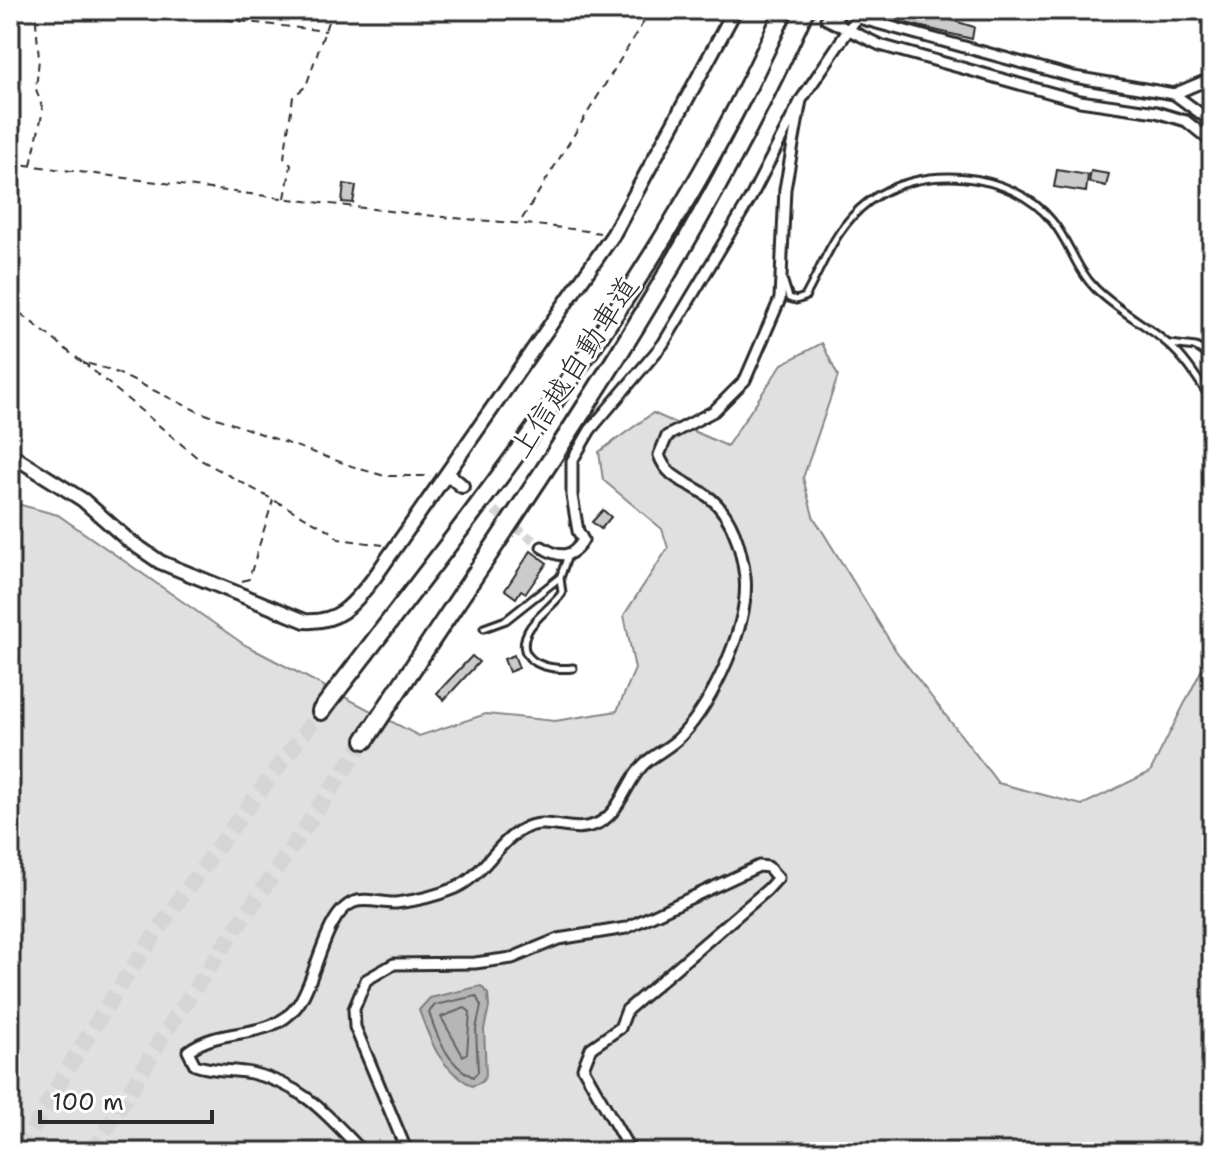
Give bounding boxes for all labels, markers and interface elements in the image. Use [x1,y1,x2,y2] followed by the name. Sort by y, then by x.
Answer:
[499,268,648,466] street label: 上信越自動車道
[40,1074,212,1124] scale bar
[52,1086,124,1118] text: 100 m

